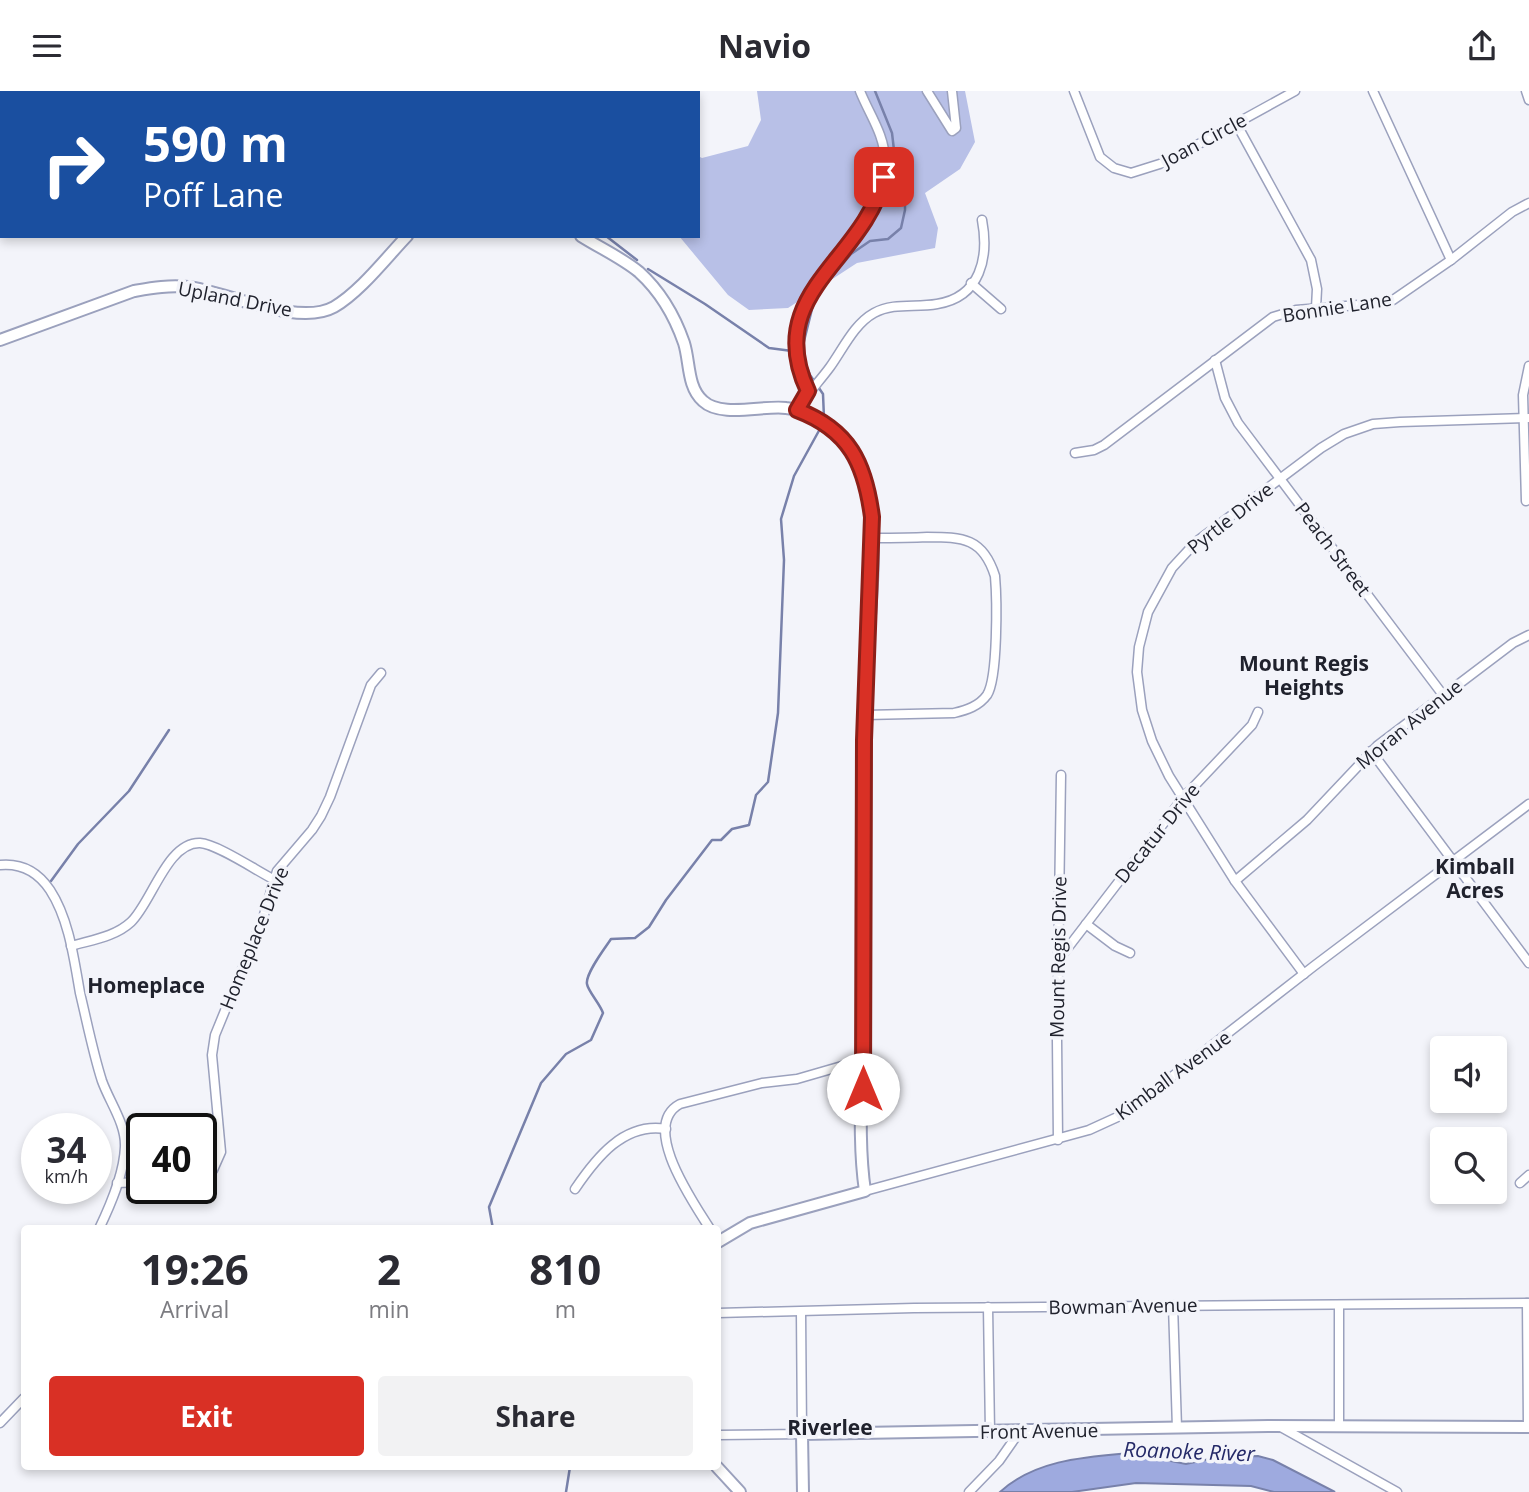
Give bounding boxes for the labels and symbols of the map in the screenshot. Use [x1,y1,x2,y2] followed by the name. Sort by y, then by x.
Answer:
[1155,107,1251,174] street label: Joan Circle
[854,147,914,207] pin
[176,275,294,323] street label: Upland Drive
[1281,286,1393,328] street label: Bonnie Lane
[1182,476,1278,560] street label: Pyrtle Drive
[1289,497,1377,601] street label: Peach Street
[1239,649,1369,701] district label: Mount Regis Heights
[1350,673,1468,775] street label: Moran Avenue
[1109,778,1205,888] street label: Decatur Drive
[1435,852,1515,904] district label: Kimball Acres
[213,863,295,1013] street label: Homeplace Drive
[1044,876,1072,1038] street label: Mount Regis Drive
[87,971,205,999] district label: Homeplace
[1110,1024,1236,1126] street label: Kimball Avenue
[826,1052,900,1126] position arrow
[126,1113,217,1204] speed limit sign: 40
[1048,1292,1198,1320] street label: Bowman Avenue
[787,1413,873,1441] district label: Riverlee
[980,1417,1098,1445] street label: Front Avenue
[1123,1435,1256,1467] water label: Roanoke River

